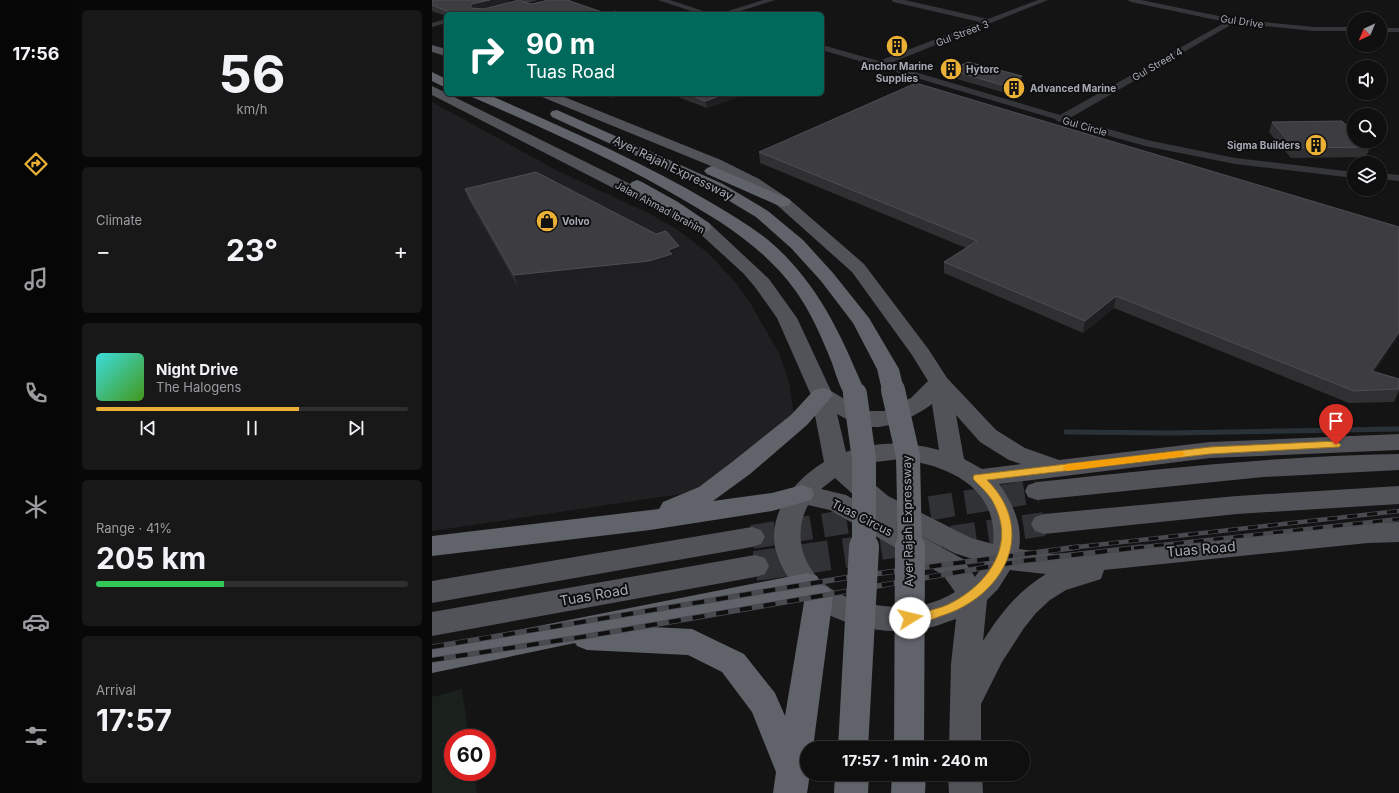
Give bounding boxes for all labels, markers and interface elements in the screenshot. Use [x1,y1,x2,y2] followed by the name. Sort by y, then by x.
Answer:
[1220,12,1264,30] street label: Gul Drive
[1347,12,1387,52] north arrow
[1347,12,1387,196] map controls
[934,17,990,49] street label: Gul Street 3
[526,27,595,61] text: 90 m
[460,28,512,80] icon: right
[884,33,910,59] building icon: Anchor Marine Supplies
[13,43,59,64] text: 17:56
[218,43,286,106] text: 56
[1130,45,1184,83] street label: Gul Street 4
[938,56,964,82] building icon: Hytorc
[861,60,933,84] place label: Anchor Marine Supplies
[1347,60,1387,100] button: sound
[526,61,615,82] text: Tuas Road
[966,63,999,76] place label: Hytorc
[1001,75,1027,101] building icon: Advanced Marine
[1030,82,1116,94] place label: Advanced Marine
[237,101,267,117] text: km/h
[1347,108,1387,148] button: search
[1061,114,1109,138] street label: Gul Circle
[611,132,736,203] street label: Ayer Rajah Expressway
[1303,132,1329,158] building icon: Sigma Builders
[1227,139,1300,152] place label: Sigma Builders
[22,150,50,178] icon: directions
[1347,156,1387,196] button: layers
[613,178,707,236] street label: Jalan Ahmad Ibrahim
[534,208,560,234] shop icon: Volvo
[96,212,142,228] text: Climate
[562,215,590,227] place label: Volvo
[226,232,278,268] text: 23°
[96,238,111,264] text: −
[393,238,408,264] text: +
[22,265,50,293] icon: music
[156,360,238,379] text: Night Drive
[22,379,50,407] icon: phone
[156,379,241,395] text: The Halogens
[1319,404,1353,445] pin
[1325,410,1347,432] icon: arrive
[137,417,159,439] icon: previous
[241,417,263,439] icon: pause
[345,417,367,439] icon: next
[899,455,916,587] street label: Ayer Rajah Expressway
[22,493,50,521] icon: climate
[829,496,895,539] street label: Tuas Circus
[96,520,172,536] text: Range · 41%
[1166,537,1236,560] street label: Tuas Road
[96,540,206,576] text: 205 km
[558,580,629,609] street label: Tuas Road
[889,597,931,639] position arrow
[22,608,50,636] icon: car
[96,682,136,698] text: Arrival
[96,702,172,738] text: 17:57
[22,722,50,750] icon: filters
[444,729,496,781] speed limit sign: 60
[842,751,988,770] text: 17:57 · 1 min · 240 m

